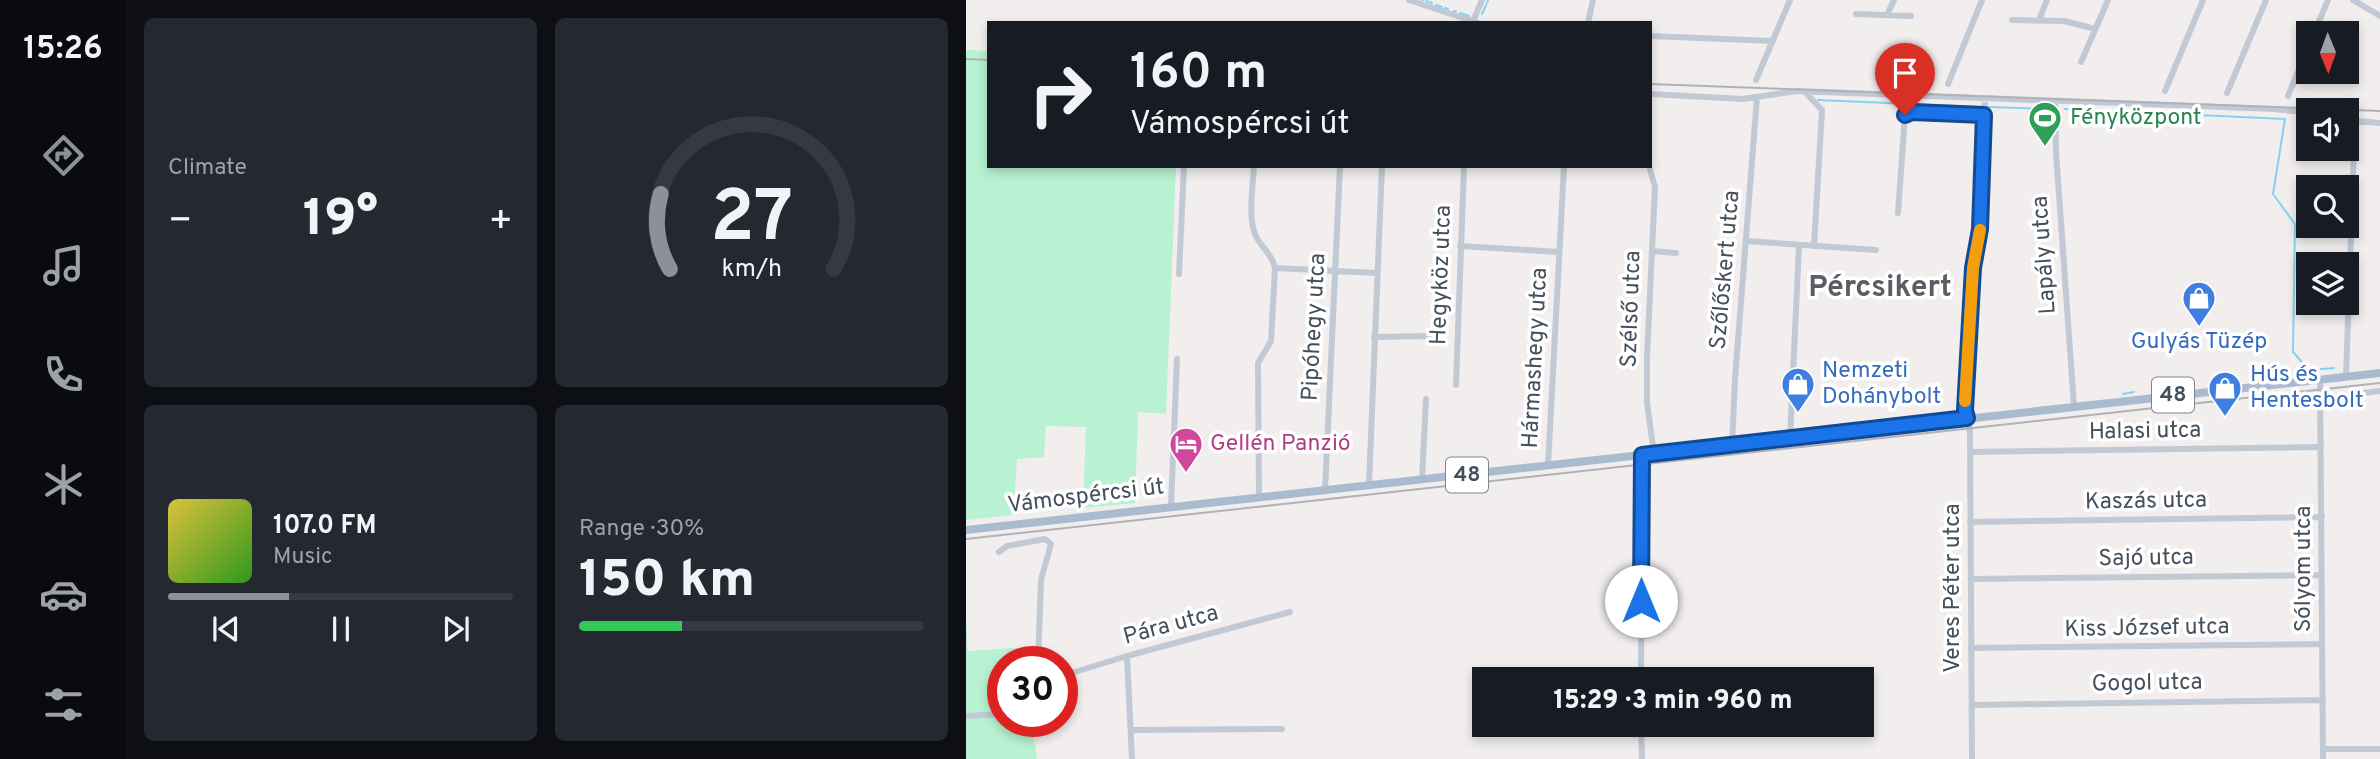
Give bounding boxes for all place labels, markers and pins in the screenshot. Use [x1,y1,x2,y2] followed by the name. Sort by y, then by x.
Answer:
[1875,43,1935,115] pin
[2026,99,2064,148] sports icon: Fényközpont
[2070,104,2202,133] place label: Fényközpont
[2180,279,2218,328] shop icon: Gulyás Tüzép
[2131,328,2267,357] place label: Gulyás Tüzép
[1822,357,1941,412] place label: Nemzeti Dohánybolt
[2250,361,2364,416] place label: Hús és Hentesbolt
[1779,365,1817,414] shop icon: Nemzeti Dohánybolt
[2206,369,2244,418] shop icon: Hús és Hentesbolt
[1167,425,1205,474] hotel icon: Gellén Panzió
[1210,430,1351,459] place label: Gellén Panzió

